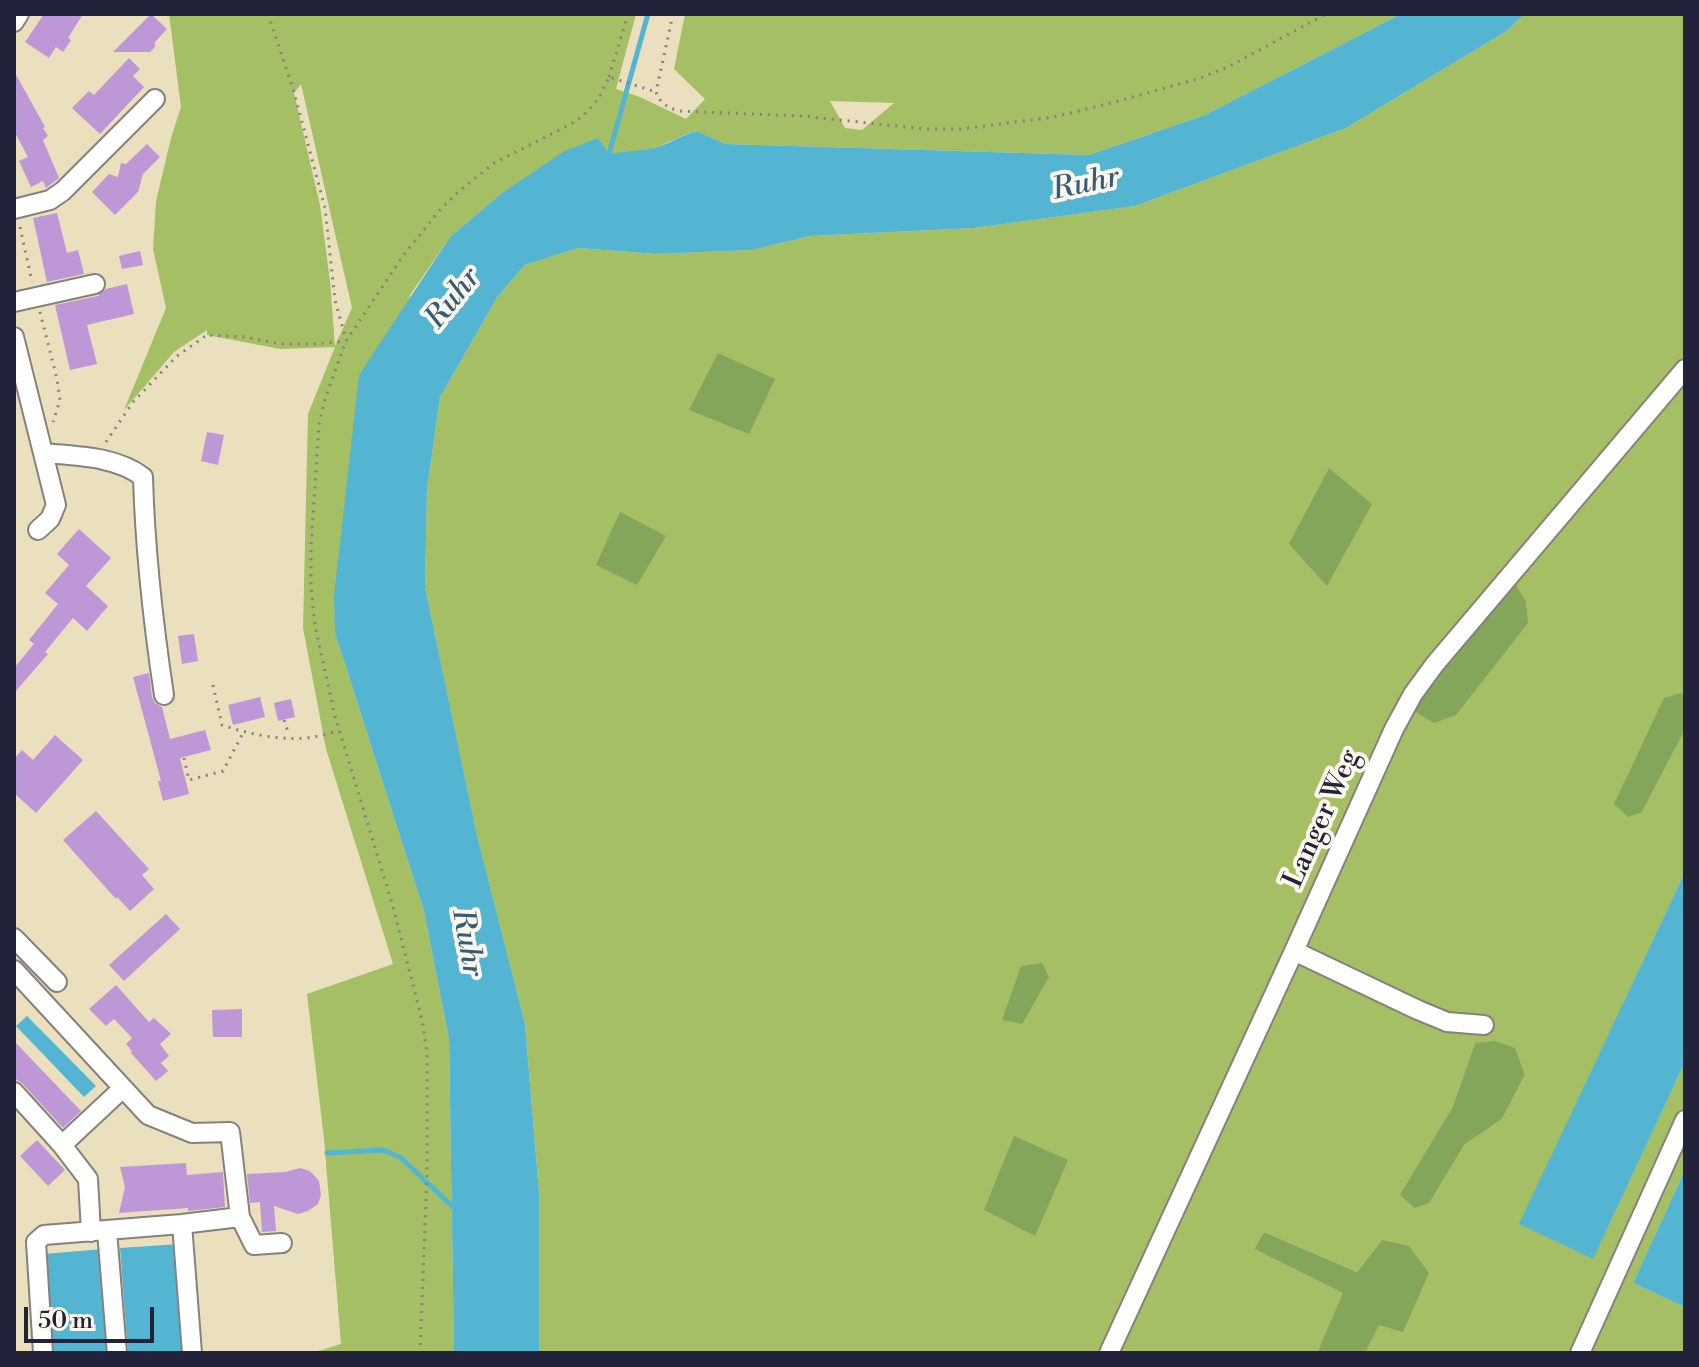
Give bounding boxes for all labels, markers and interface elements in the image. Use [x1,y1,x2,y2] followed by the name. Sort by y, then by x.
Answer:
[1049,160,1123,210] water label: Ruhr
[419,261,489,337] water label: Ruhr
[1278,745,1368,893] street label: Langer Weg
[442,906,490,980] water label: Ruhr
[28,1291,158,1341] scale bar
[38,1306,93,1336] text: 50 m

